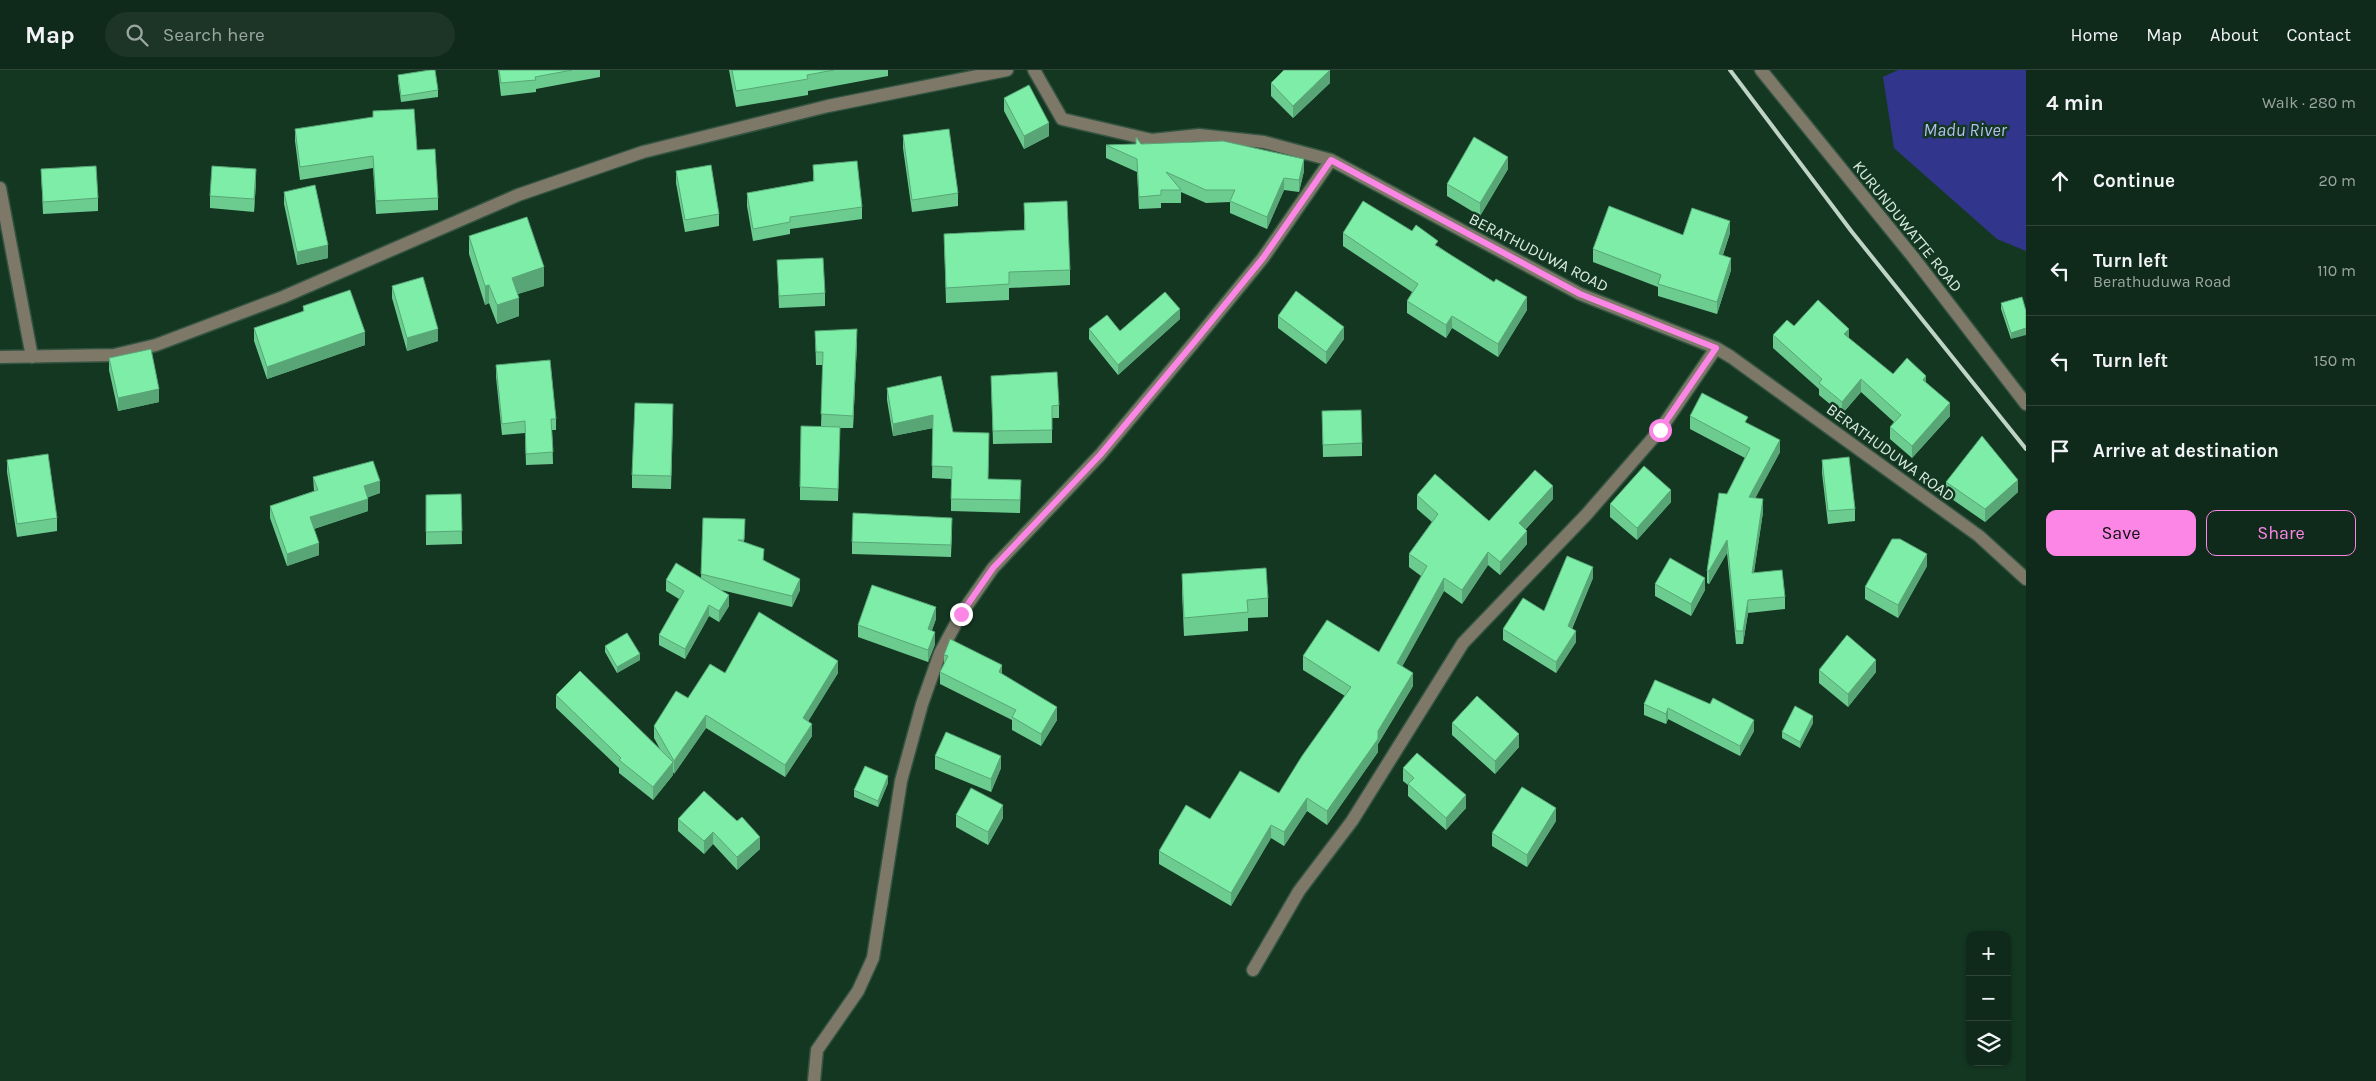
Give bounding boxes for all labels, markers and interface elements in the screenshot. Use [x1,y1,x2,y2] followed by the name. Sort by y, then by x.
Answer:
[105,12,455,57] search box
[25,21,75,49] text: Map
[123,21,151,49] icon: search
[163,24,265,46] text: Search here
[2070,24,2118,46] text: Home
[2146,24,2182,46] text: Map
[2210,24,2259,46] text: About
[2287,24,2351,46] text: Contact
[2046,91,2104,115] text: 4 min
[2262,93,2356,112] text: Walk · 280 m
[1923,119,2008,141] water label: Madu River
[1849,157,1966,296] street label: KURUNDUWATTE ROAD
[2046,167,2074,195] icon: ahead
[2093,170,2175,192] text: Continue
[2318,171,2356,190] text: 20 m
[1466,209,1612,296] street label: BERATHUDUWA ROAD
[2093,250,2168,272] text: Turn left
[2046,257,2074,285] icon: left
[2317,261,2356,280] text: 110 m
[2093,272,2231,291] text: Berathuduwa Road
[2046,347,2074,375] icon: left
[2093,350,2168,372] text: Turn left
[2313,351,2356,370] text: 150 m
[1823,399,1959,505] street label: BERATHUDUWA ROAD
[1649,419,1672,442] route start
[2046,437,2074,465] icon: arrive
[2093,440,2279,462] text: Arrive at destination
[2046,510,2196,556] button: Save
[2206,510,2356,556] button: Share
[950,603,973,626] route end
[1966,931,2011,1066] map controls
[1966,931,2011,976] button: +
[1966,976,2011,1021] button: −
[1966,1021,2011,1066] button: layers

